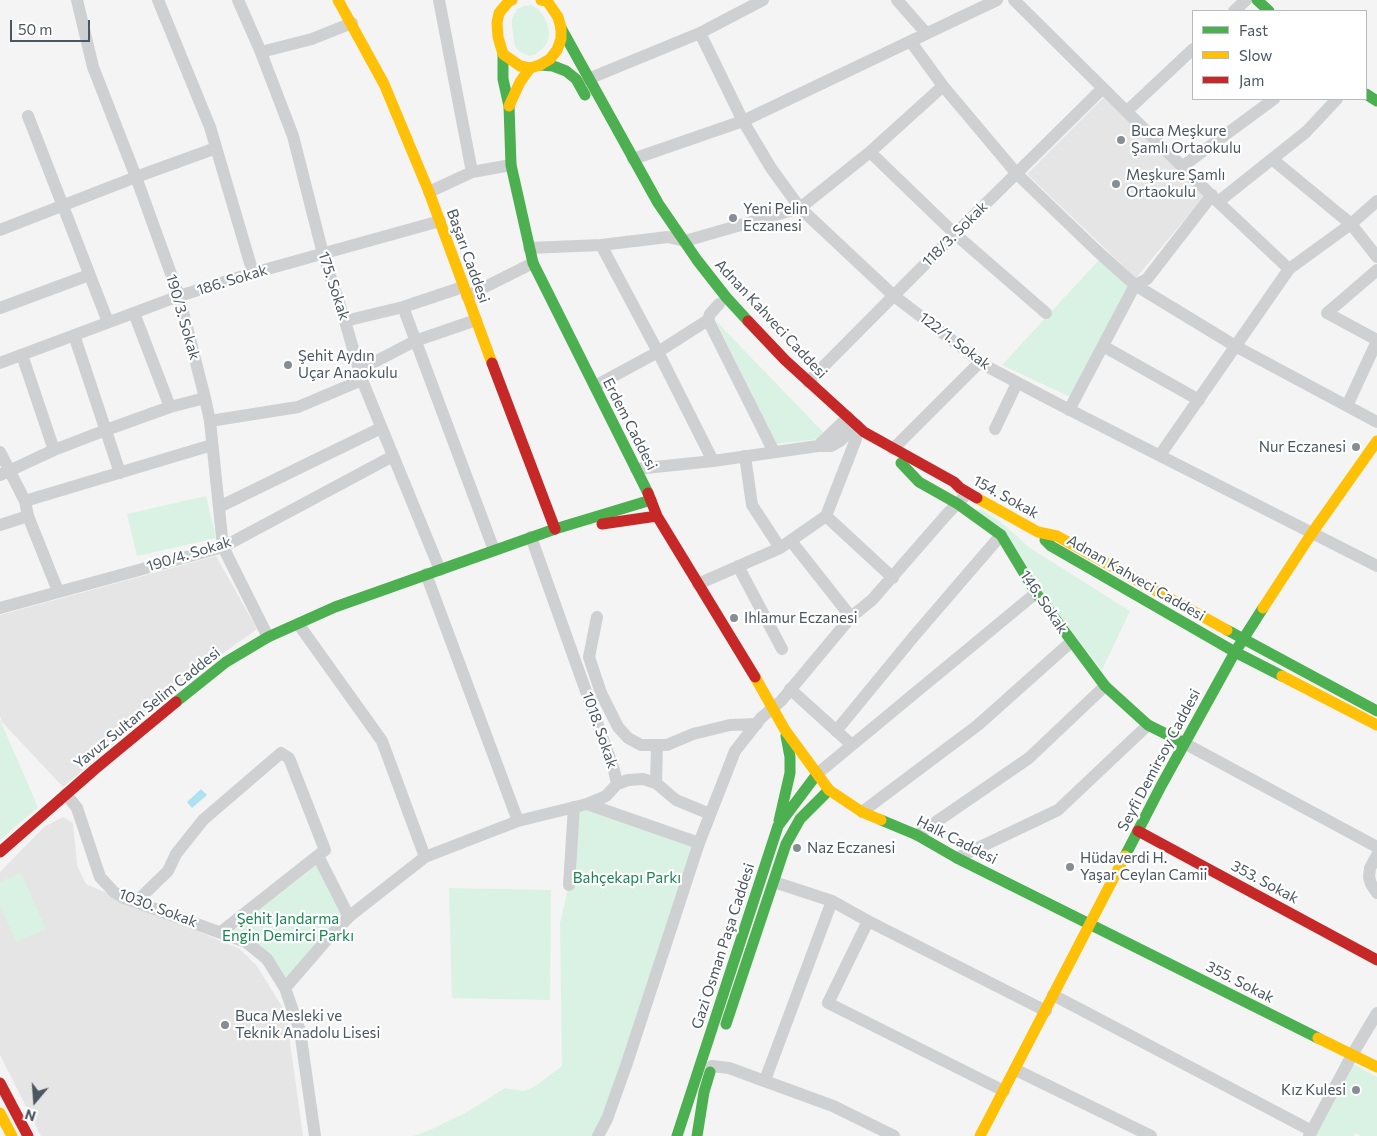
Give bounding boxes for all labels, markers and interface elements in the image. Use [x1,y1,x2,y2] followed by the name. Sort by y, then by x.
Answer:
[12,10,92,42] scale bar
[1192,10,1367,100] legend
[18,20,52,38] text: 50 m
[1239,21,1268,39] text: Fast
[1239,46,1272,64] text: Slow
[1239,71,1264,89] text: Jam
[1131,122,1241,157] place label: Buca Meşkure Şamlı Ortaokulu
[1115,134,1127,146] marker: Buca Meşkure Şamlı Ortaokulu
[1126,166,1225,201] place label: Meşkure Şamlı Ortaokulu
[1110,178,1122,190] marker: Meşkure Şamlı Ortaokulu
[919,198,991,270] street label: 118/3. Sokak
[743,200,808,235] place label: Yeni Pelin Eczanesi
[443,206,493,306] street label: Başarı Caddesi
[727,212,739,224] marker: Yeni Pelin Eczanesi
[314,249,354,323] street label: 175. Sokak
[711,256,831,382] street label: Adnan Kahveci Caddesi
[195,261,269,299] street label: 186. Sokak
[162,272,204,362] street label: 190/3. Sokak
[916,308,994,374] street label: 122/1. Sokak
[298,347,398,382] place label: Şehit Aydın Uçar Anaokulu
[282,359,294,371] marker: Şehit Aydın Uçar Anaokulu
[599,375,661,473] street label: Erdem Caddesi
[1259,438,1346,456] place label: Nur Eczanesi
[1350,441,1362,453] marker: Nur Eczanesi
[970,472,1042,522] street label: 154. Sokak
[1064,531,1208,625] street label: Adnan Kahveci Caddesi
[144,533,234,575] street label: 190/4. Sokak
[1016,567,1072,637] street label: 146. Sokak
[744,609,858,627] place label: Ihlamur Eczanesi
[728,612,740,624] marker: Ihlamur Eczanesi
[70,643,224,773] street label: Yavuz Sultan Selim Caddesi
[1114,686,1204,834] street label: Seyfi Demirsoy Caddesi
[579,689,621,771] street label: 1018. Sokak
[914,812,1000,868] street label: Halk Caddesi
[807,839,895,857] place label: Naz Eczanesi
[791,842,803,854] marker: Naz Eczanesi
[1080,849,1207,884] place label: Hüdaverdi H. Yaşar Ceylan Camii
[1228,857,1302,907] street label: 353. Sokak
[688,861,758,1031] street label: Gazi Osman Paşa Caddesi
[1064,861,1076,873] marker: Hüdaverdi H. Yaşar Ceylan Camii
[573,869,681,887] park label: Bahçekapı Parkı
[116,885,200,931] street label: 1030. Sokak
[222,910,354,945] park label: Şehit Jandarma Engin Demirci Parkı
[1203,957,1277,1007] street label: 355. Sokak
[235,1007,380,1042] place label: Buca Mesleki ve Teknik Anadolu Lisesi
[219,1019,231,1031] marker: Buca Mesleki ve Teknik Anadolu Lisesi
[10,1076,60,1126] north arrow
[1281,1081,1346,1099] place label: Kız Kulesi
[1350,1084,1362,1096] marker: Kız Kulesi
[23,1106,38,1125] text: N

